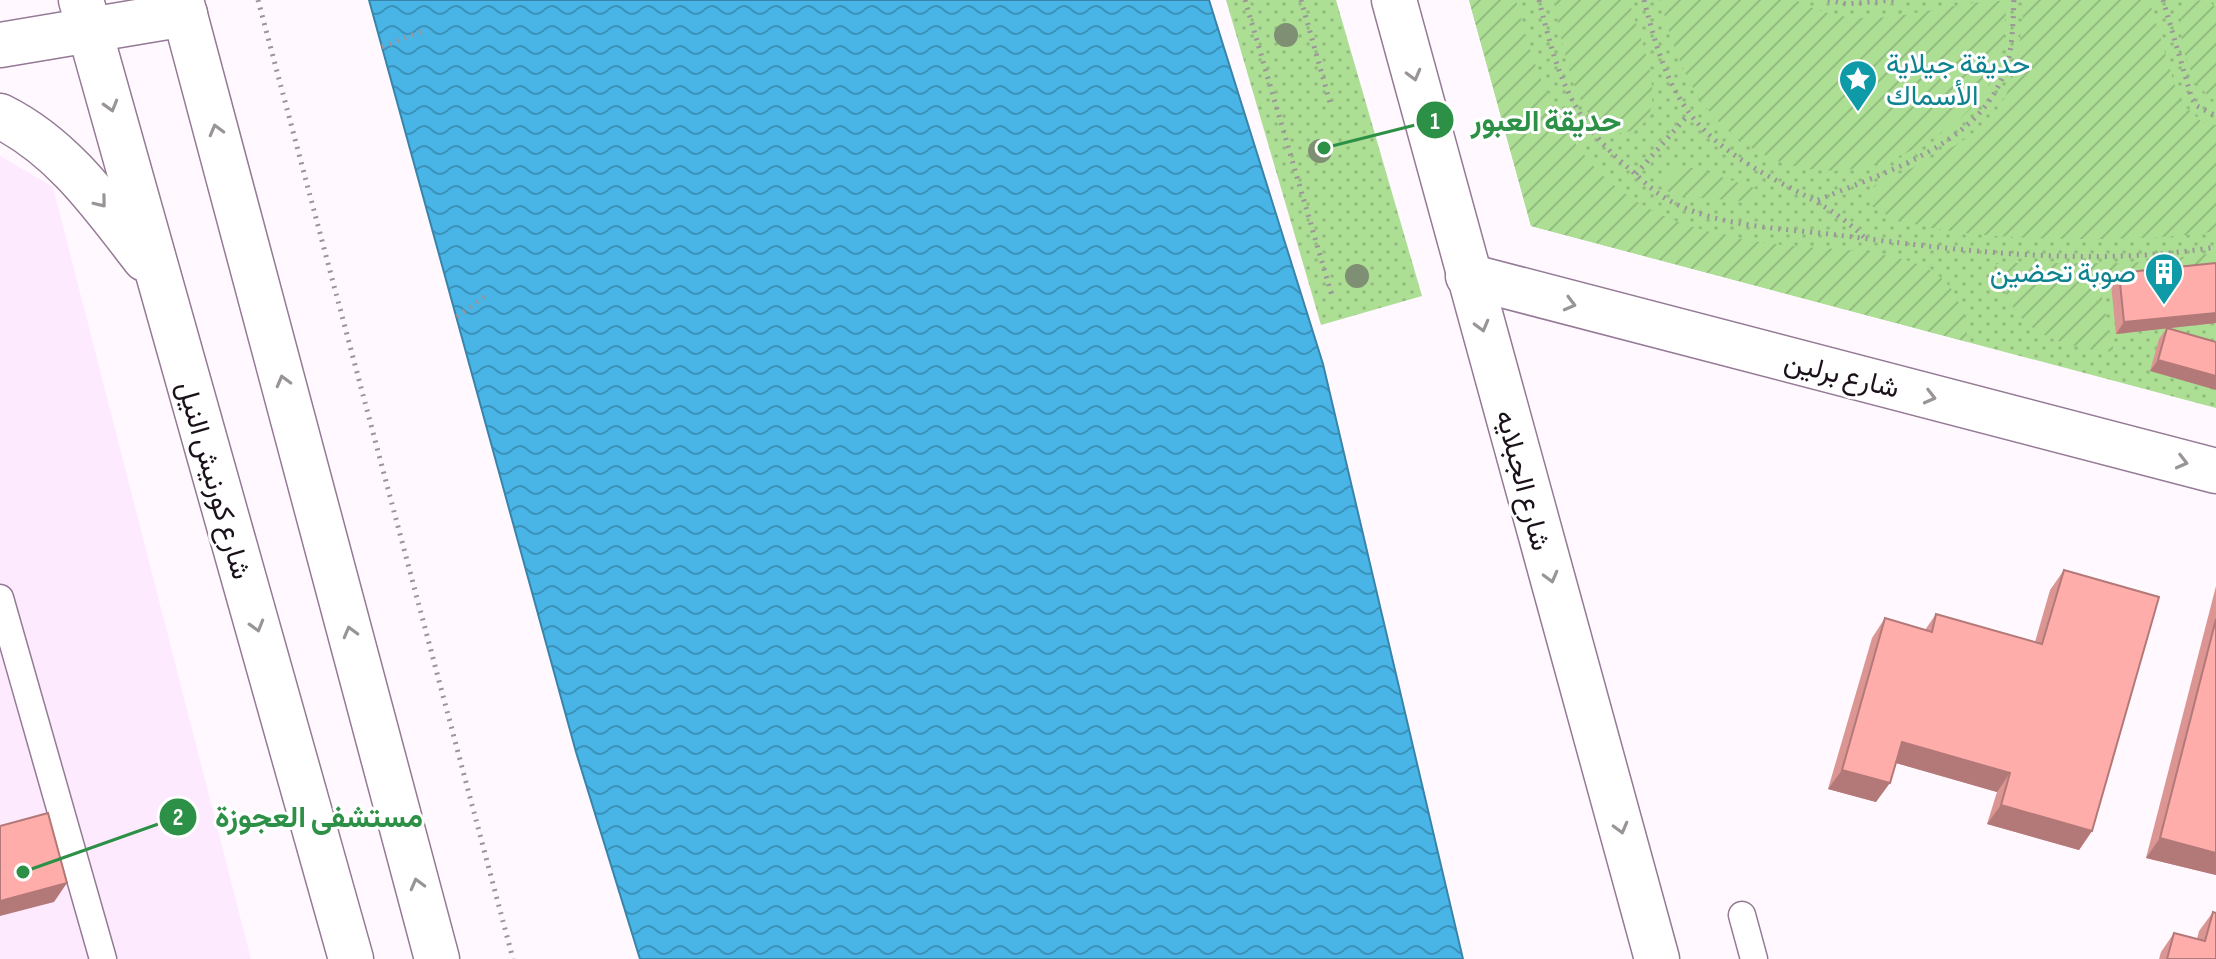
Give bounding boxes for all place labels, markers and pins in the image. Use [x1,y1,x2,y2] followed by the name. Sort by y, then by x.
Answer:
[1886,48,2030,113] place label: حديقة جيلاية الأسماك
[1837,58,1879,113] place icon: حديقة جيلاية الأسماك
[1415,93,1638,147] callout: حديقة العبور
[2143,251,2185,306] building icon: صوبة تحضين
[1990,257,2136,290] place label: صوبة تحضين
[158,790,439,844] callout: مستشفى العجوزة

